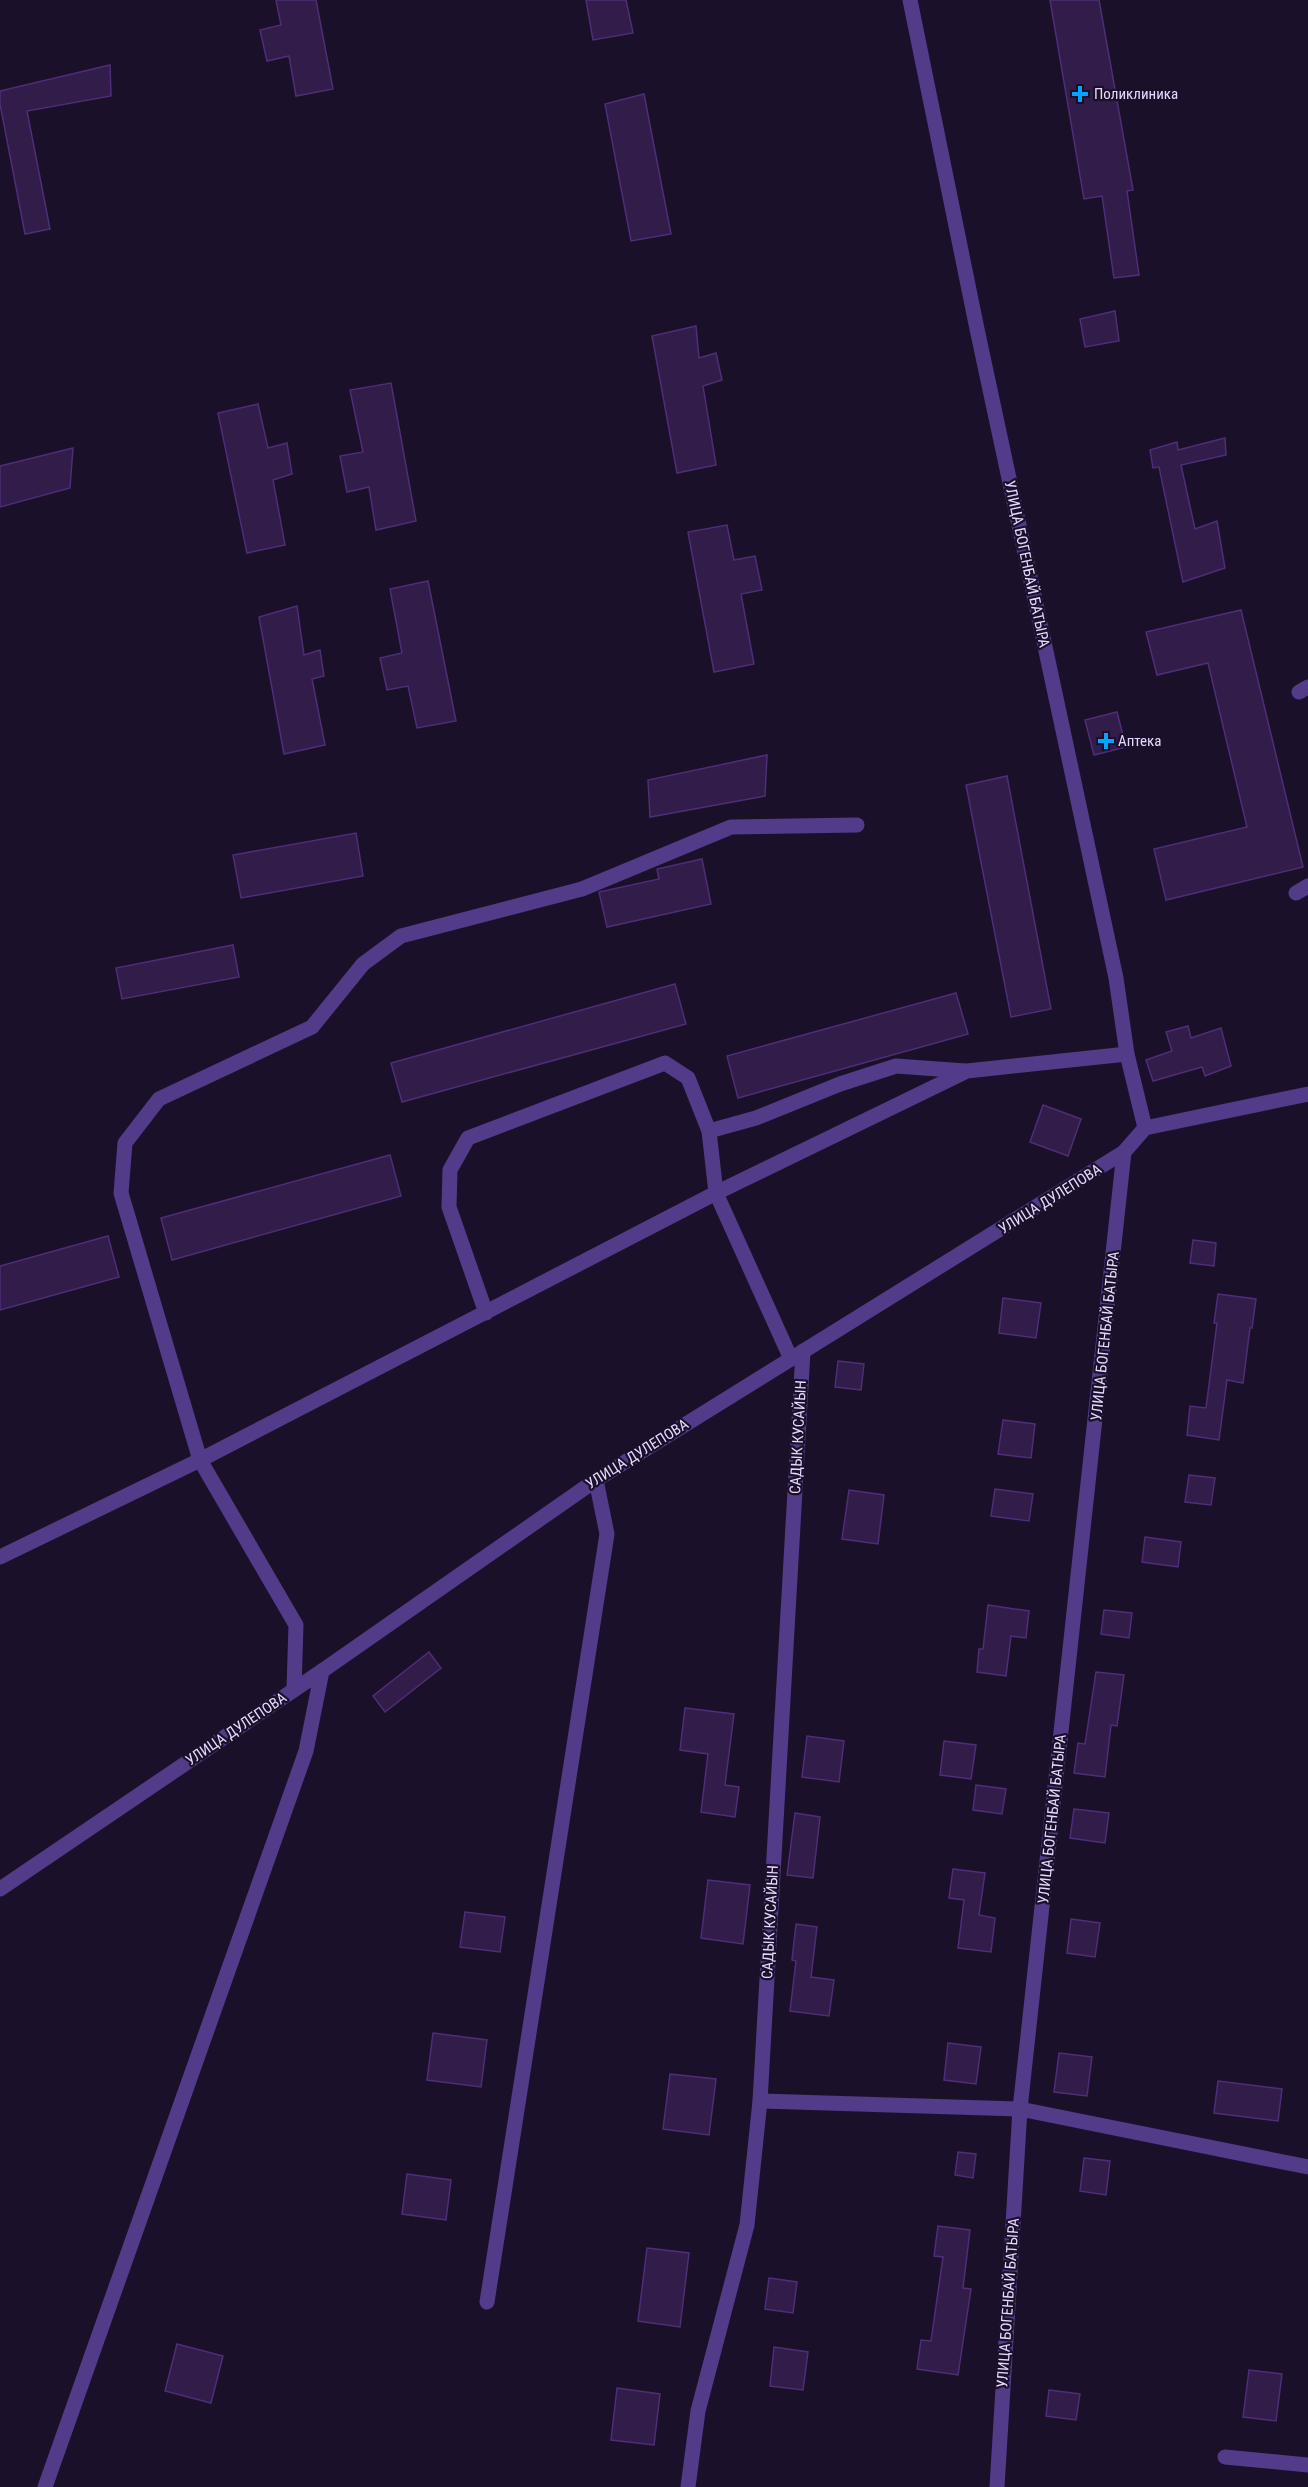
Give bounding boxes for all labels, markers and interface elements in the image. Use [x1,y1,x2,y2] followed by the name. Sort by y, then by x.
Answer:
[1071,85,1089,103] marker: Поликлиника
[1094,85,1178,103] place label: Поликлиника
[1001,479,1054,649] street label: УЛИЦА БОГЕНБАЙ БАТЫРА
[1118,732,1162,750] place label: Аптека
[1099,734,1113,748] marker: Аптека
[995,1160,1105,1238] street label: УЛИЦА ДУЛЕПОВА
[1087,1250,1123,1422] street label: УЛИЦА БОГЕНБАЙ БАТЫРА
[786,1380,810,1494] street label: САДЫК КУСАЙЫН
[582,1415,692,1493] street label: УЛИЦА ДУЛЕПОВА
[182,1688,290,1769] street label: УЛИЦА ДУЛЕПОВА
[1034,1733,1070,1905] street label: УЛИЦА БОГЕНБАЙ БАТЫРА
[758,1865,782,1979] street label: САДЫК КУСАЙЫН
[993,2217,1023,2389] street label: УЛИЦА БОГЕНБАЙ БАТЫРА

